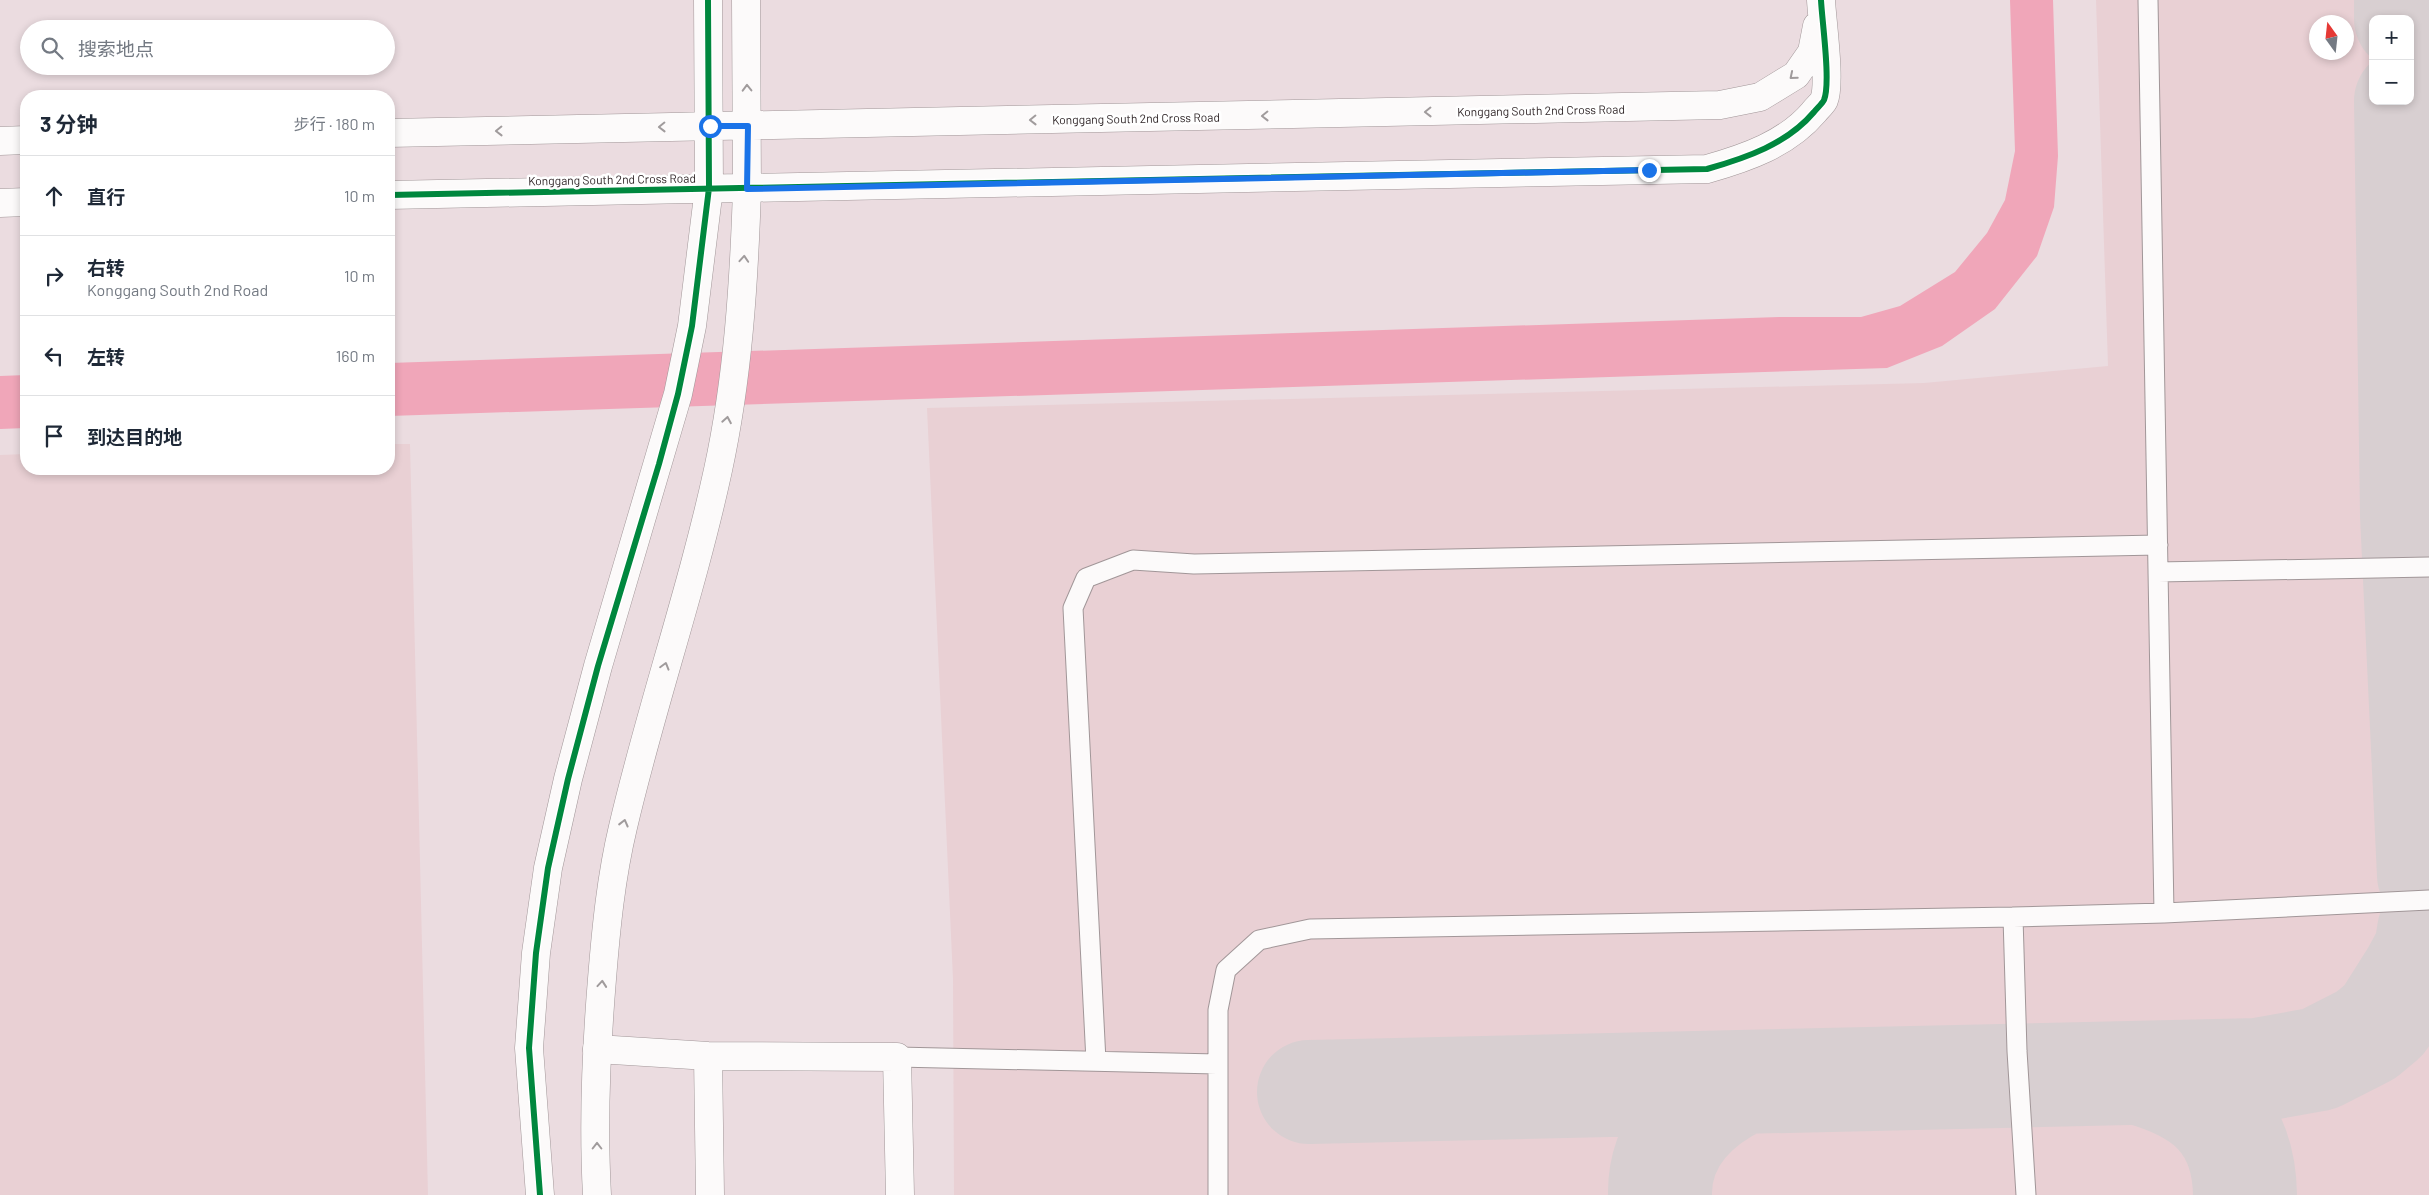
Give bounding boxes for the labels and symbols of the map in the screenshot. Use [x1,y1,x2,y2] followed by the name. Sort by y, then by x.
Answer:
[2309,15,2354,60] north arrow
[1789,70,1798,79] one-way arrow
[742,83,752,91] one-way arrow
[1457,102,1625,118] street label: Konggang South 2nd Cross Road
[1424,107,1432,117] one-way arrow
[1052,110,1220,126] street label: Konggang South 2nd Cross Road
[1261,110,1269,121] one-way arrow
[699,115,722,138] route start
[1029,115,1037,126] one-way arrow
[657,122,665,133] one-way arrow
[495,126,502,136] one-way arrow
[1638,159,1661,182] route end
[528,171,696,187] street label: Konggang South 2nd Cross Road
[739,254,750,262] one-way arrow
[721,416,731,424] one-way arrow
[660,662,670,671] one-way arrow
[618,819,629,828] one-way arrow
[596,980,607,988] one-way arrow
[592,1142,602,1150] one-way arrow

